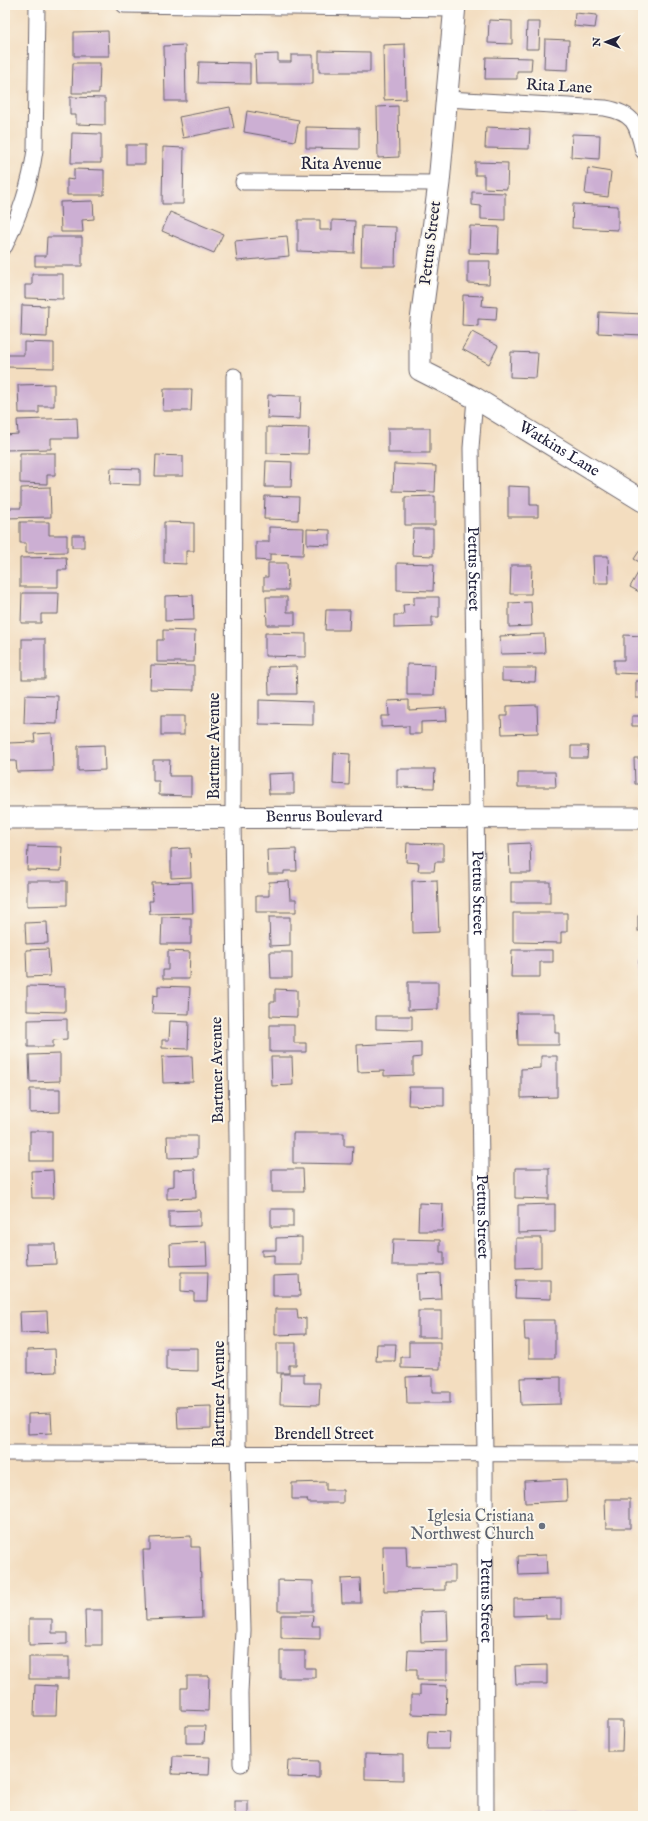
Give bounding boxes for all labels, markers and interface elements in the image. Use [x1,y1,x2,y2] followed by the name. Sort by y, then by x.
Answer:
[586,22,626,62] north arrow
[590,37,604,48] text: N
[525,75,593,99] street label: Rita Lane
[300,155,382,175] street label: Rita Avenue
[416,199,446,286] street label: Pettus Street
[515,417,603,482] street label: Watkins Lane
[462,526,483,612] street label: Pettus Street
[205,693,225,799] street label: Bartmer Avenue
[265,807,383,827] street label: Benrus Boulevard
[467,850,488,936] street label: Pettus Street
[207,1016,229,1124] street label: Bartmer Avenue
[471,1174,492,1260] street label: Pettus Street
[210,1341,230,1447] street label: Bartmer Avenue
[274,1425,375,1445] street label: Brendell Street
[411,1507,534,1545] place label: Iglesia Cristiana Northwest Church
[537,1521,547,1531] marker: Iglesia Cristiana Northwest Church
[475,1558,496,1644] street label: Pettus Street

